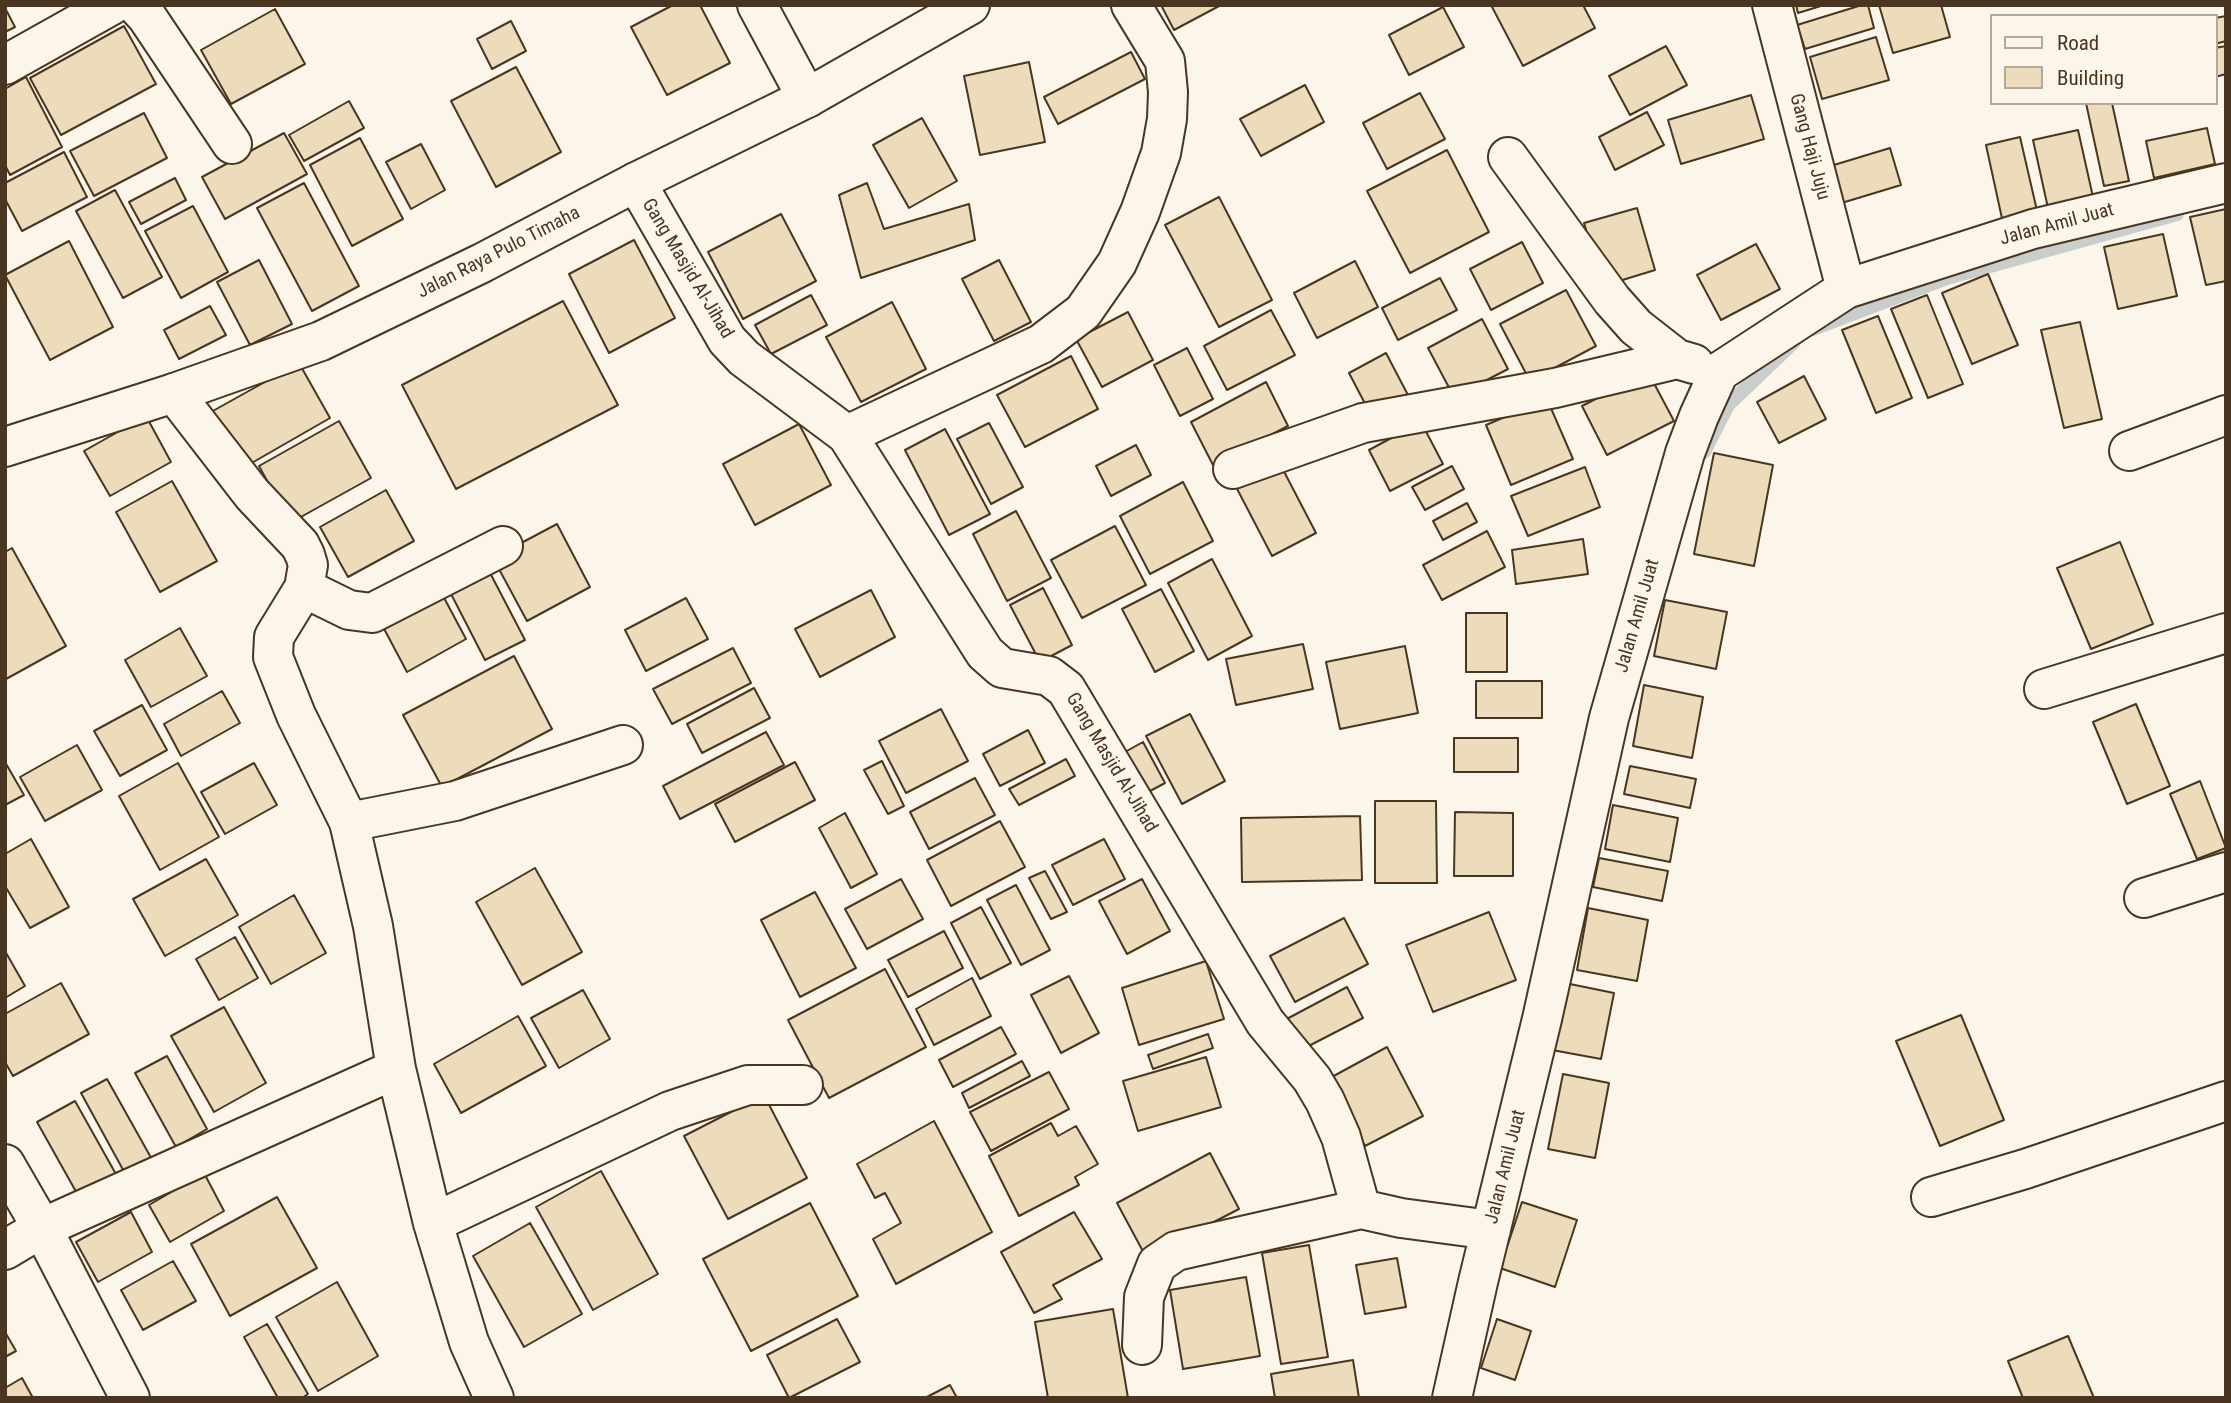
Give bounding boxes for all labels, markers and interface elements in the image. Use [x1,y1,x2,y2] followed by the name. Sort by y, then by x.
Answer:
[1990,14,2217,105] legend
[2057,31,2099,55] text: Road
[2057,66,2124,90] text: Building
[1784,91,1834,203] street label: Gang Haji Juju
[636,195,738,343] street label: Gang Masjid Al-Jihad
[1998,199,2116,251] street label: Jalan Amil Juat
[414,202,584,304] street label: Jalan Raya Pulo Timaha
[1611,557,1665,675] street label: Jalan Amil Juat
[1060,689,1162,837] street label: Gang Masjid Al-Jihad
[1481,1108,1531,1226] street label: Jalan Amil Juat

